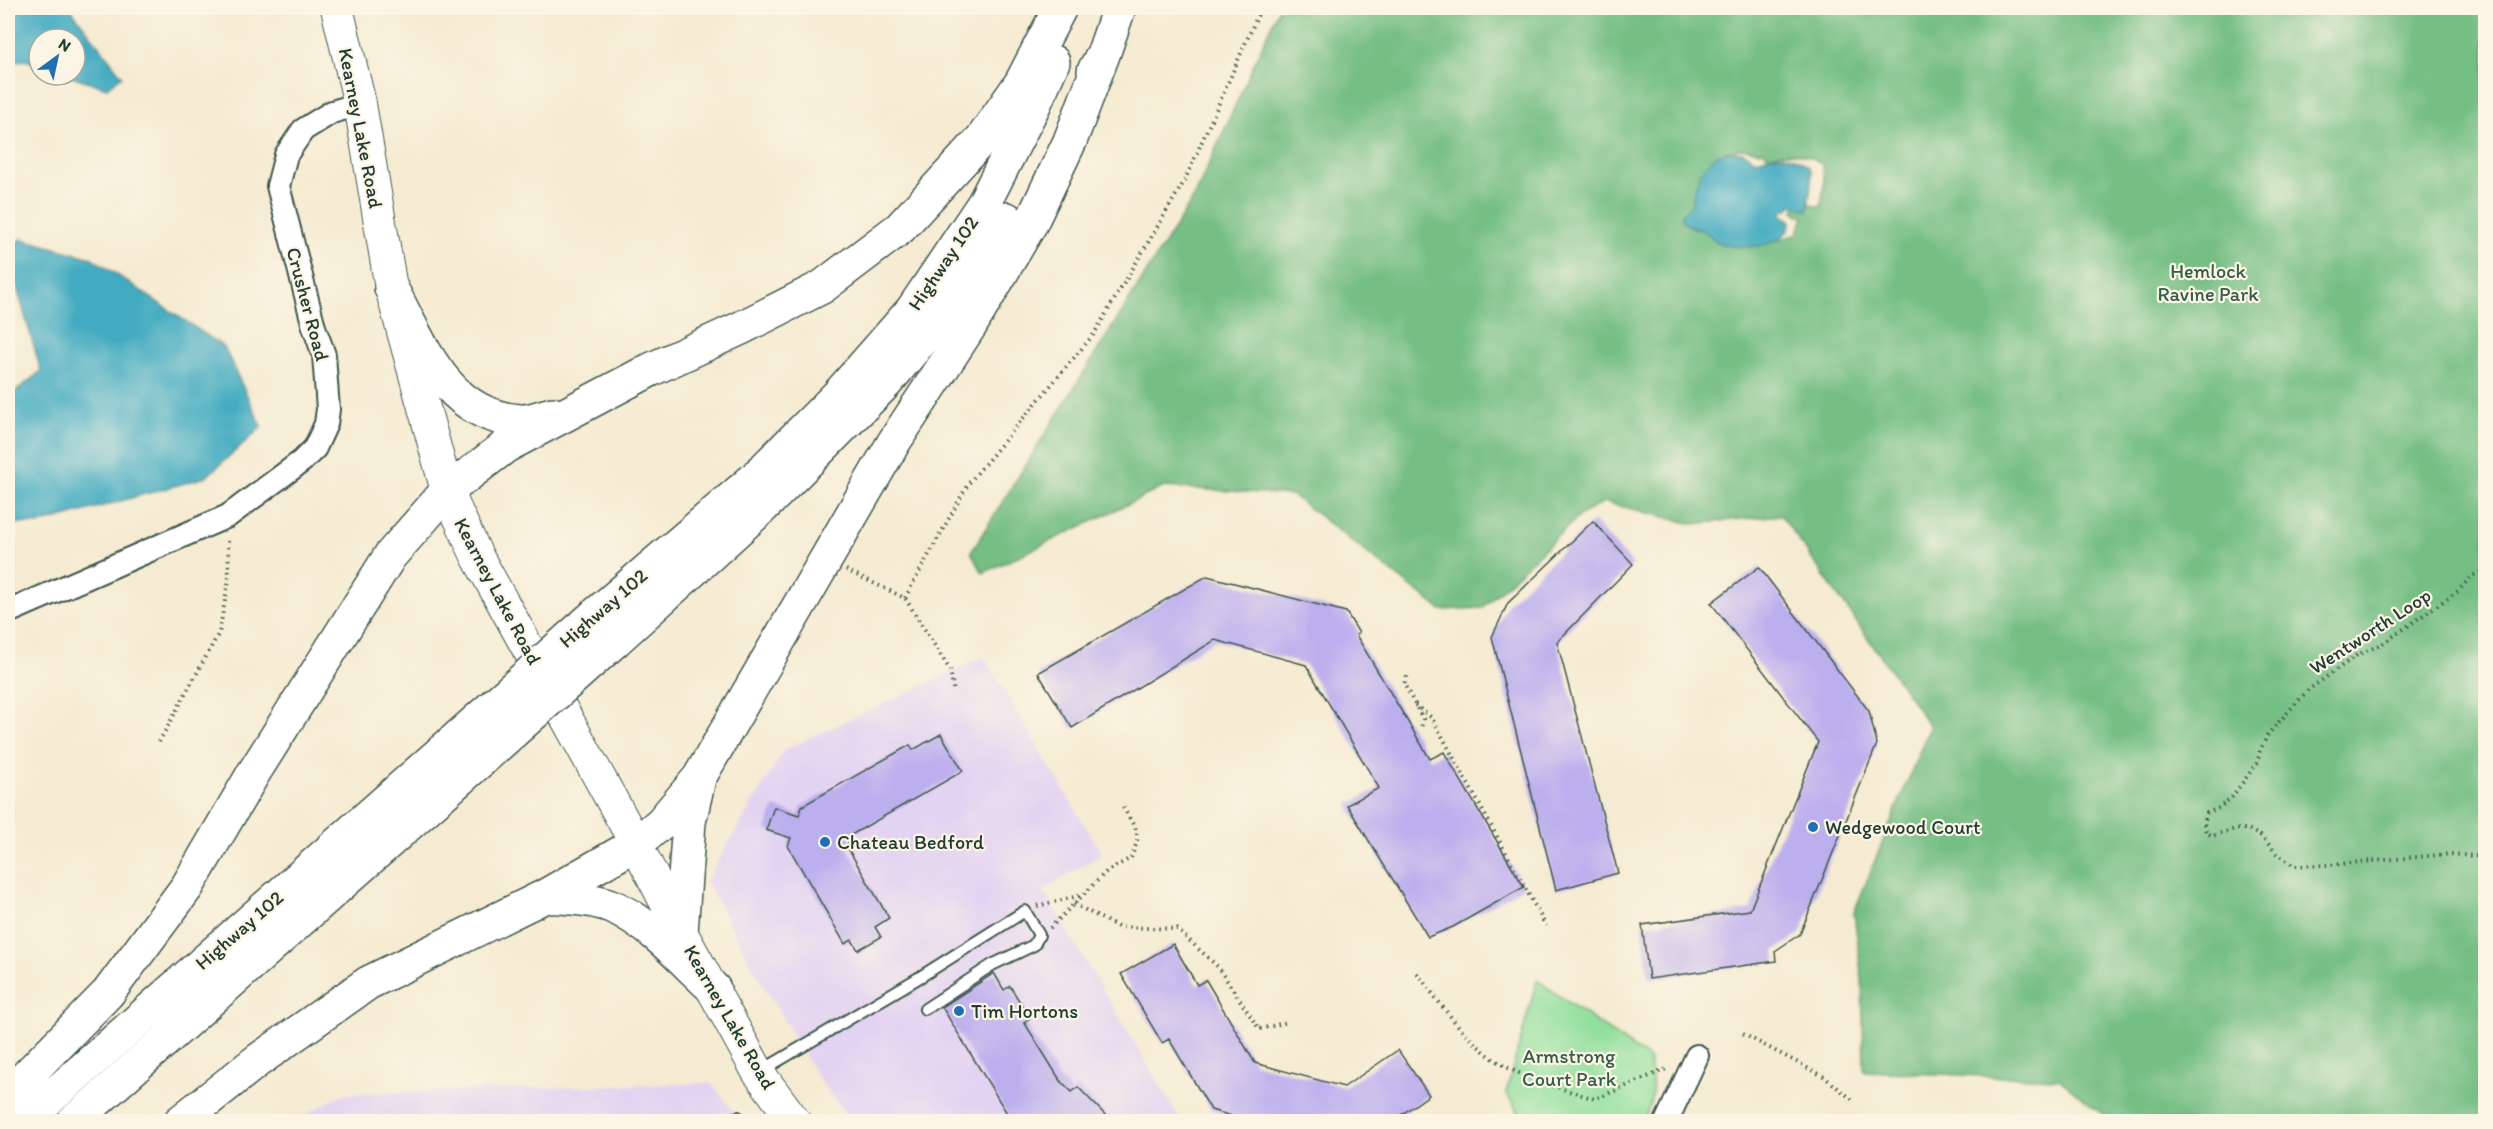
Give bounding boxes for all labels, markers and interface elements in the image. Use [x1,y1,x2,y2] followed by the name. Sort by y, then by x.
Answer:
[27,27,87,87] north arrow
[55,34,75,56] text: N
[334,46,388,210] street label: Kearney Lake Road
[903,211,984,315] street label: Highway 102
[281,245,335,364] street label: Crusher Road
[2157,259,2259,306] park label: Hemlock Ravine Park
[449,514,547,669] street label: Kearney Lake Road
[554,563,652,653] street label: Highway 102
[2305,583,2435,679] street label: Wentworth Loop
[1825,815,1980,839] place label: Wedgewood Court
[1806,820,1820,834] marker: Wedgewood Court
[837,830,984,854] place label: Chateau Bedford
[818,835,832,849] marker: Chateau Bedford
[190,885,288,975] street label: Highway 102
[679,941,781,1094] street label: Kearney Lake Road
[971,999,1078,1023] place label: Tim Hortons
[952,1004,966,1018] marker: Tim Hortons
[1522,1044,1617,1091] park label: Armstrong Court Park

